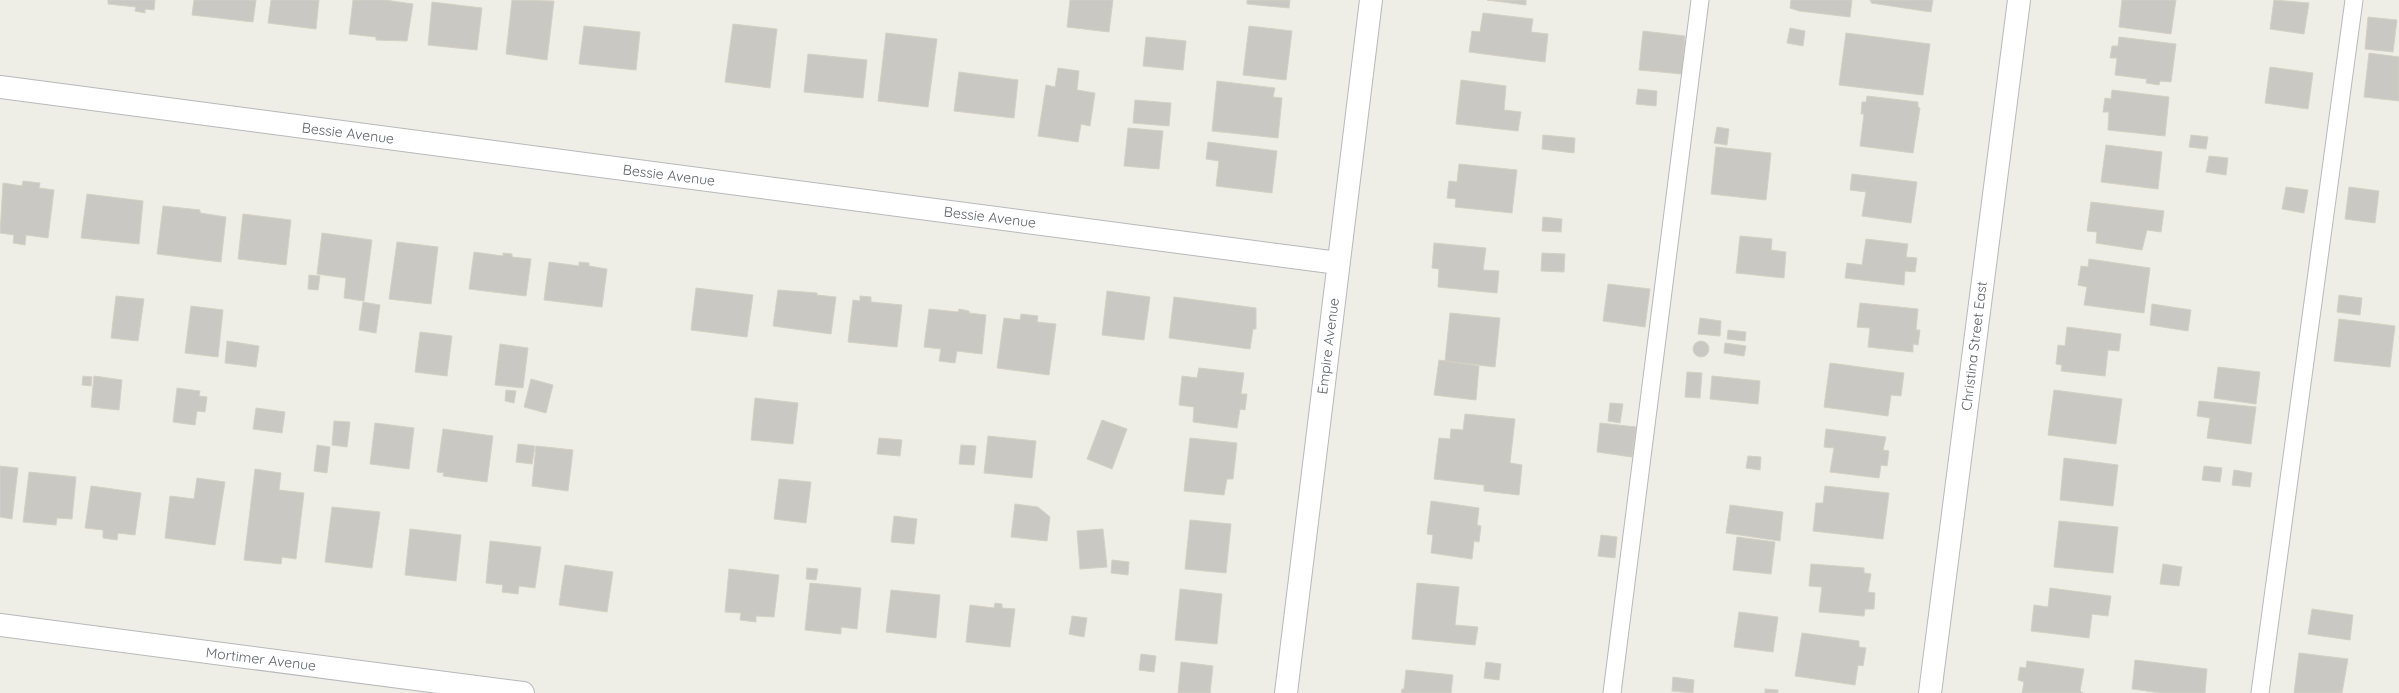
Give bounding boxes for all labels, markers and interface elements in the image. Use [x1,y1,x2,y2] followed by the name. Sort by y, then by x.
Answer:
[301,118,395,148] street label: Bessie Avenue
[622,160,716,190] street label: Bessie Avenue
[943,202,1037,232] street label: Bessie Avenue
[1957,280,1991,412] street label: Christina Street East
[1313,297,1343,395] street label: Empire Avenue
[205,643,317,675] street label: Mortimer Avenue

